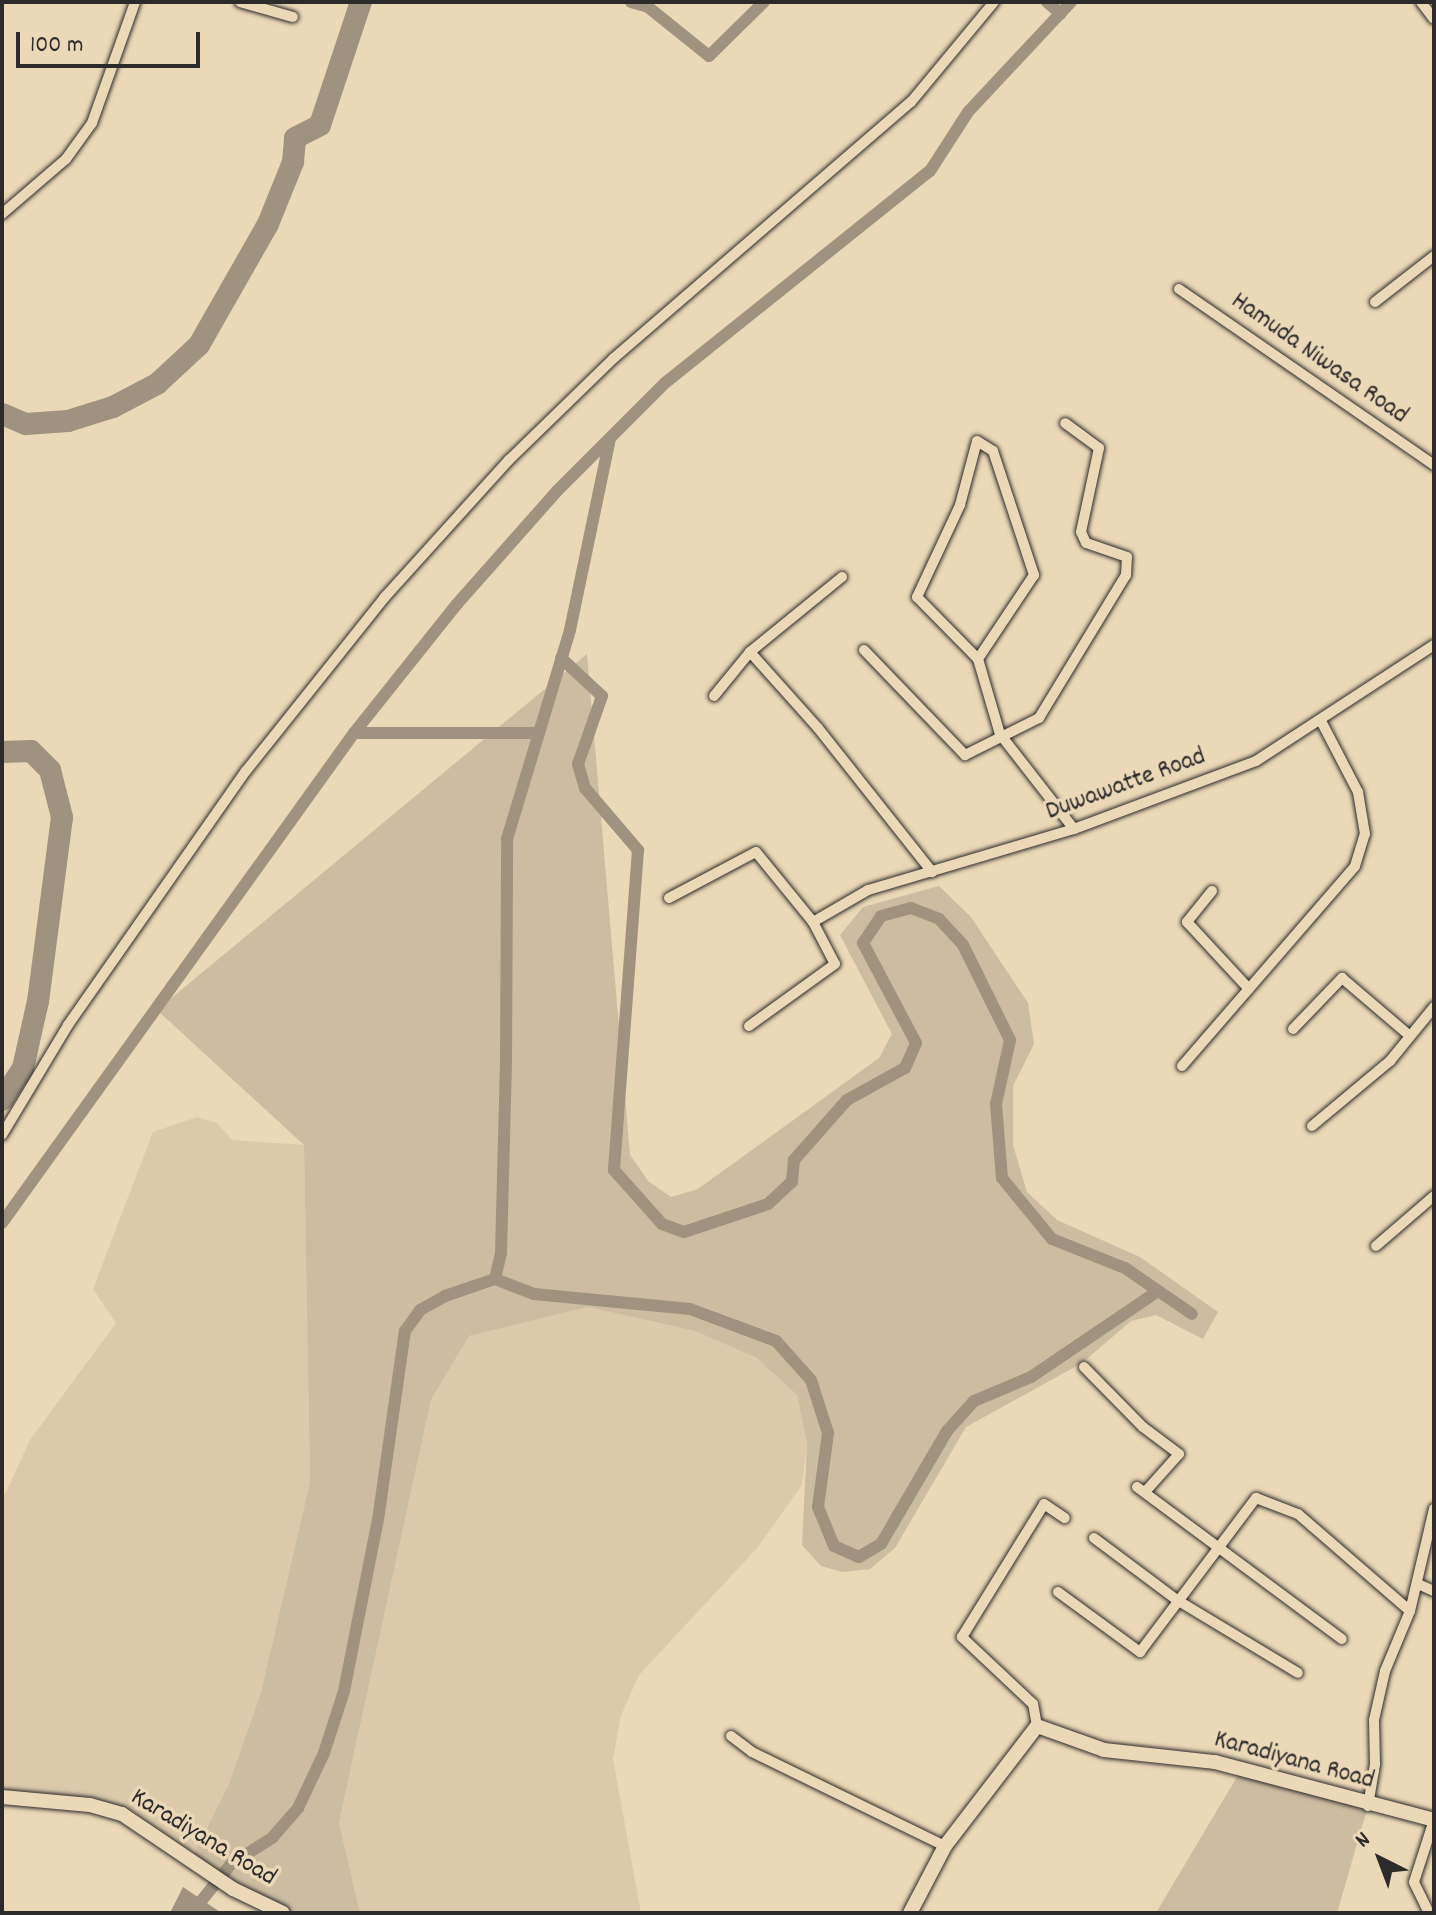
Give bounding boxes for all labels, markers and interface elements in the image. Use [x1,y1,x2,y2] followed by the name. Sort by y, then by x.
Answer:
[20,16,204,66] scale bar
[30,29,83,63] text: 100 m
[1224,286,1414,432] street label: Hamuda Niwasa Road
[1042,742,1210,828] street label: Duwawatte Road
[1211,1725,1377,1797] street label: Karadiyana Road
[124,1782,282,1894] street label: Karadiyana Road
[1340,1819,1420,1899] north arrow
[1349,1826,1378,1856] text: N

